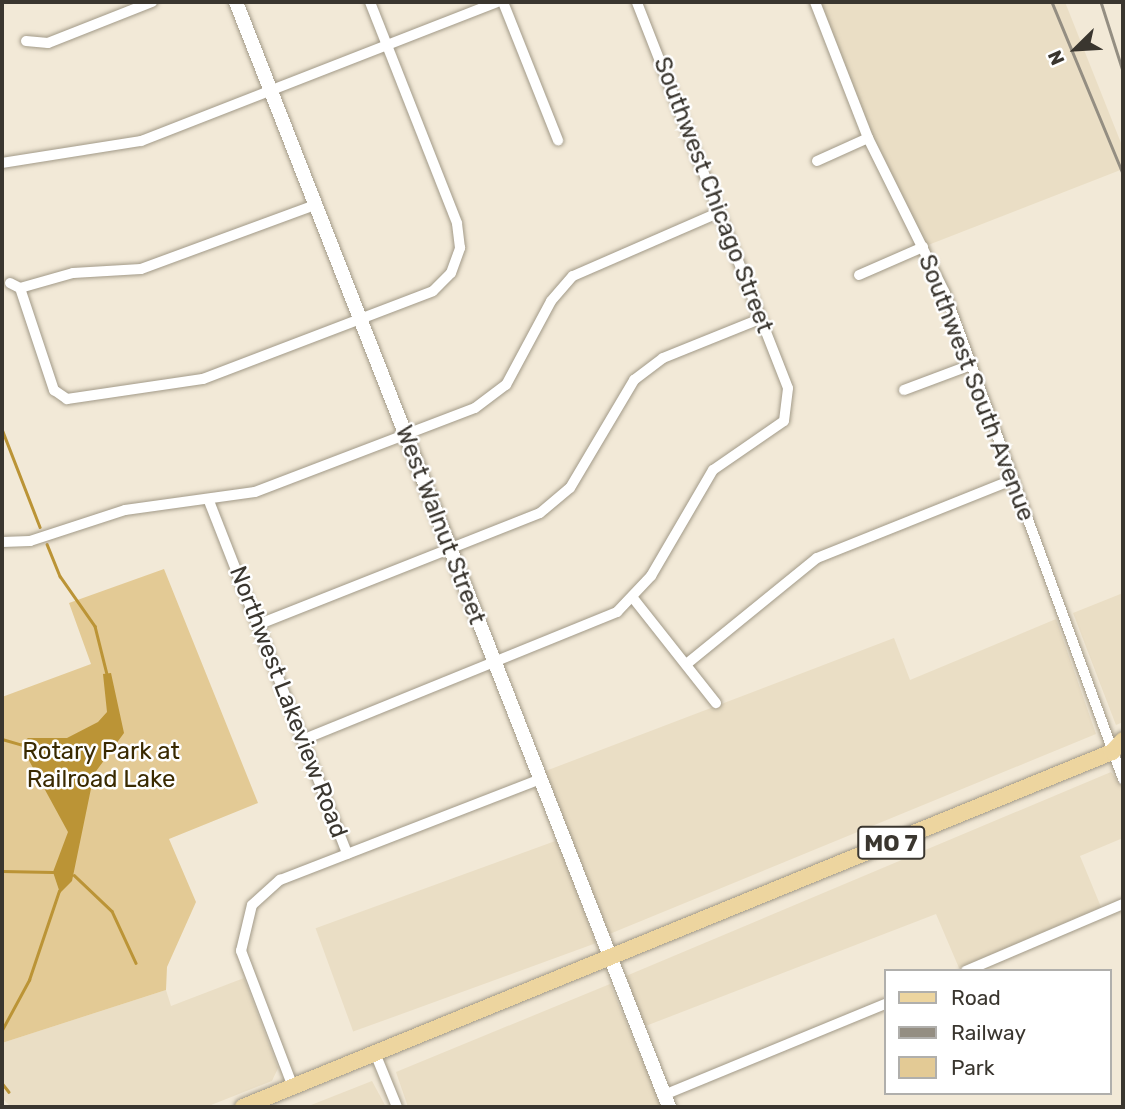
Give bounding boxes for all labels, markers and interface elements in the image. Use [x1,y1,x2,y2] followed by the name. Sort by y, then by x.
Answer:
[1041,14,1111,84] north arrow
[1043,47,1070,69] text: N
[647,53,779,337] street label: Southwest Chicago Street
[912,250,1040,526] street label: Southwest South Avenue
[389,421,491,629] street label: West Walnut Street
[223,562,353,842] street label: Northwest Lakeview Road
[22,738,180,794] park label: Rotary Park at Railroad Lake
[856,824,926,862] road number: MO 7
[884,969,1111,1095] legend
[951,985,1001,1010] text: Road
[951,1020,1026,1045] text: Railway
[951,1055,995,1080] text: Park

